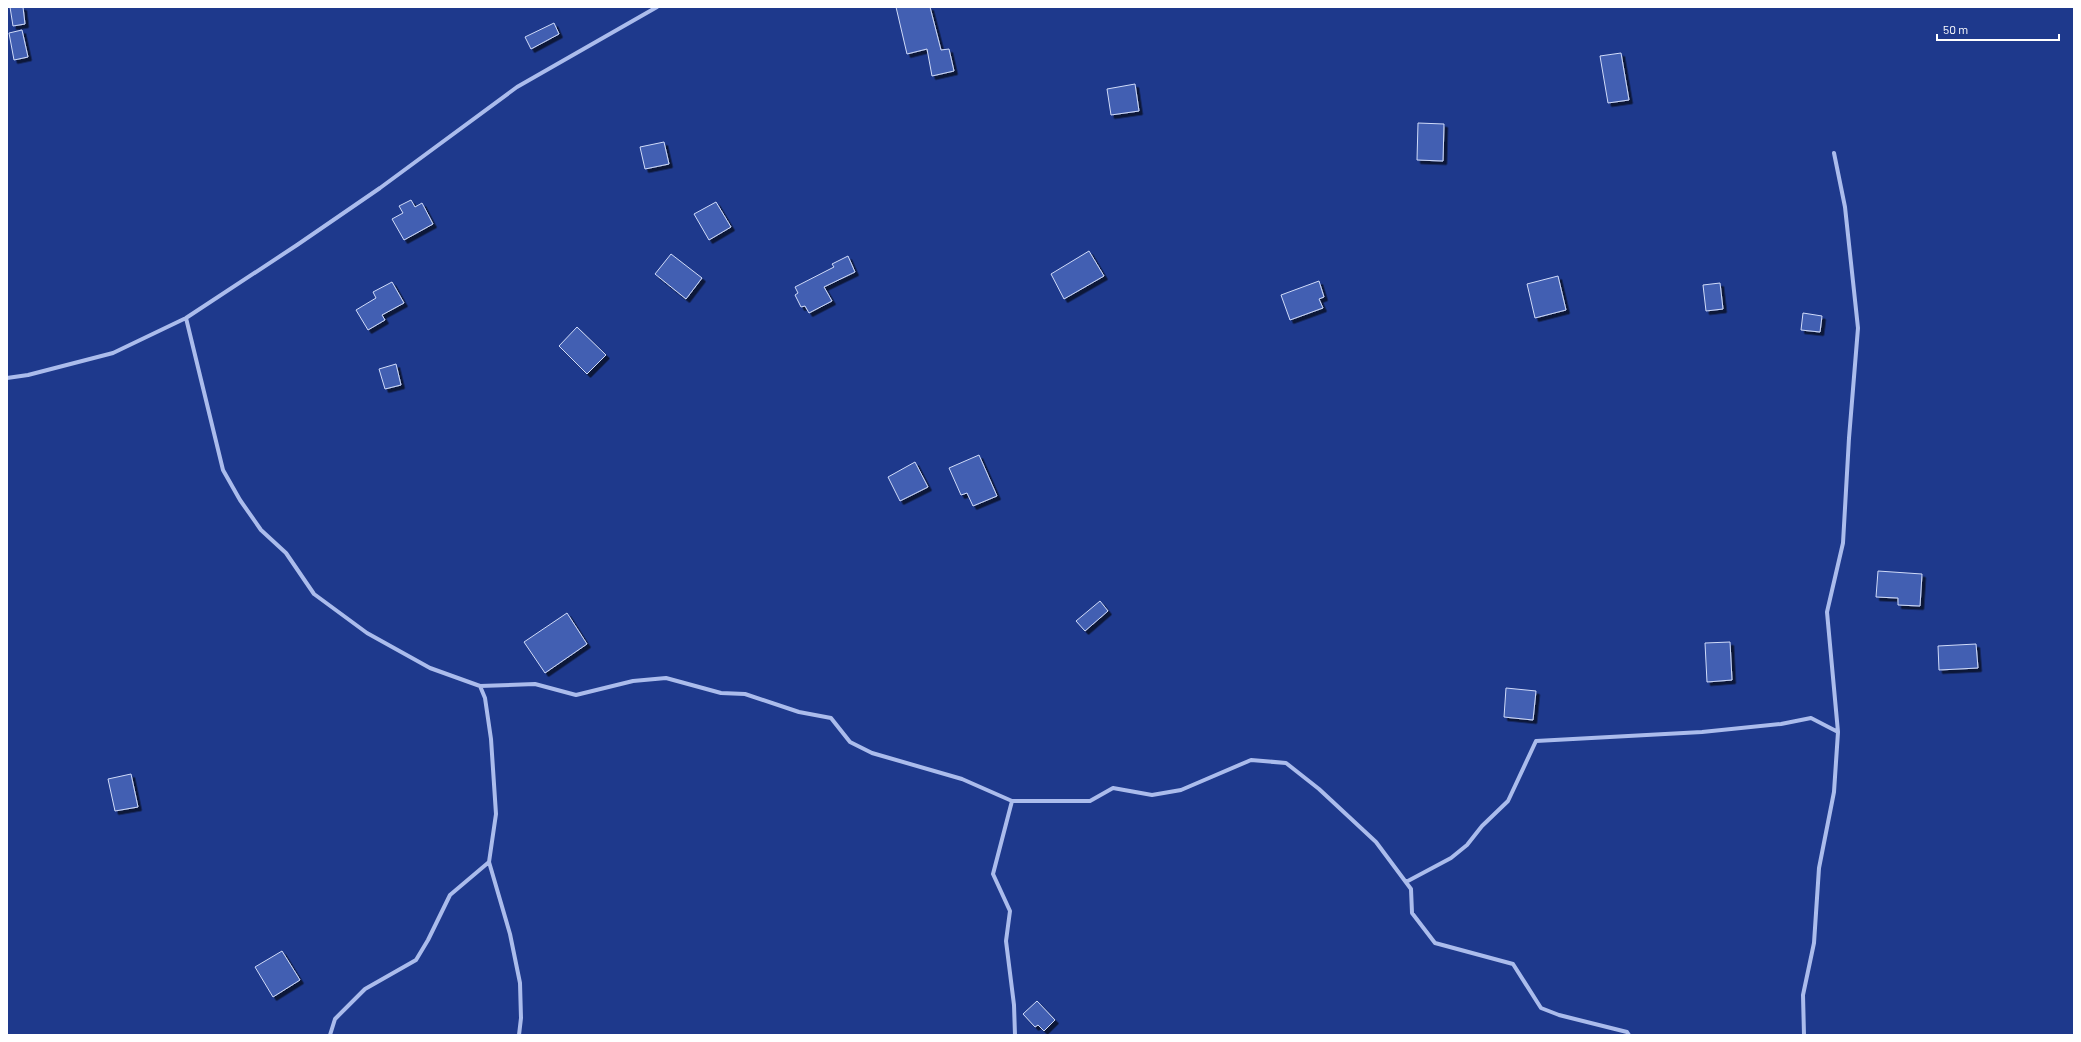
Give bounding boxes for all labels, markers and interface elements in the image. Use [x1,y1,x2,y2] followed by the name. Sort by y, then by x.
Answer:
[1937,16,2059,42] scale bar
[1943,22,1968,36] text: 50 m

